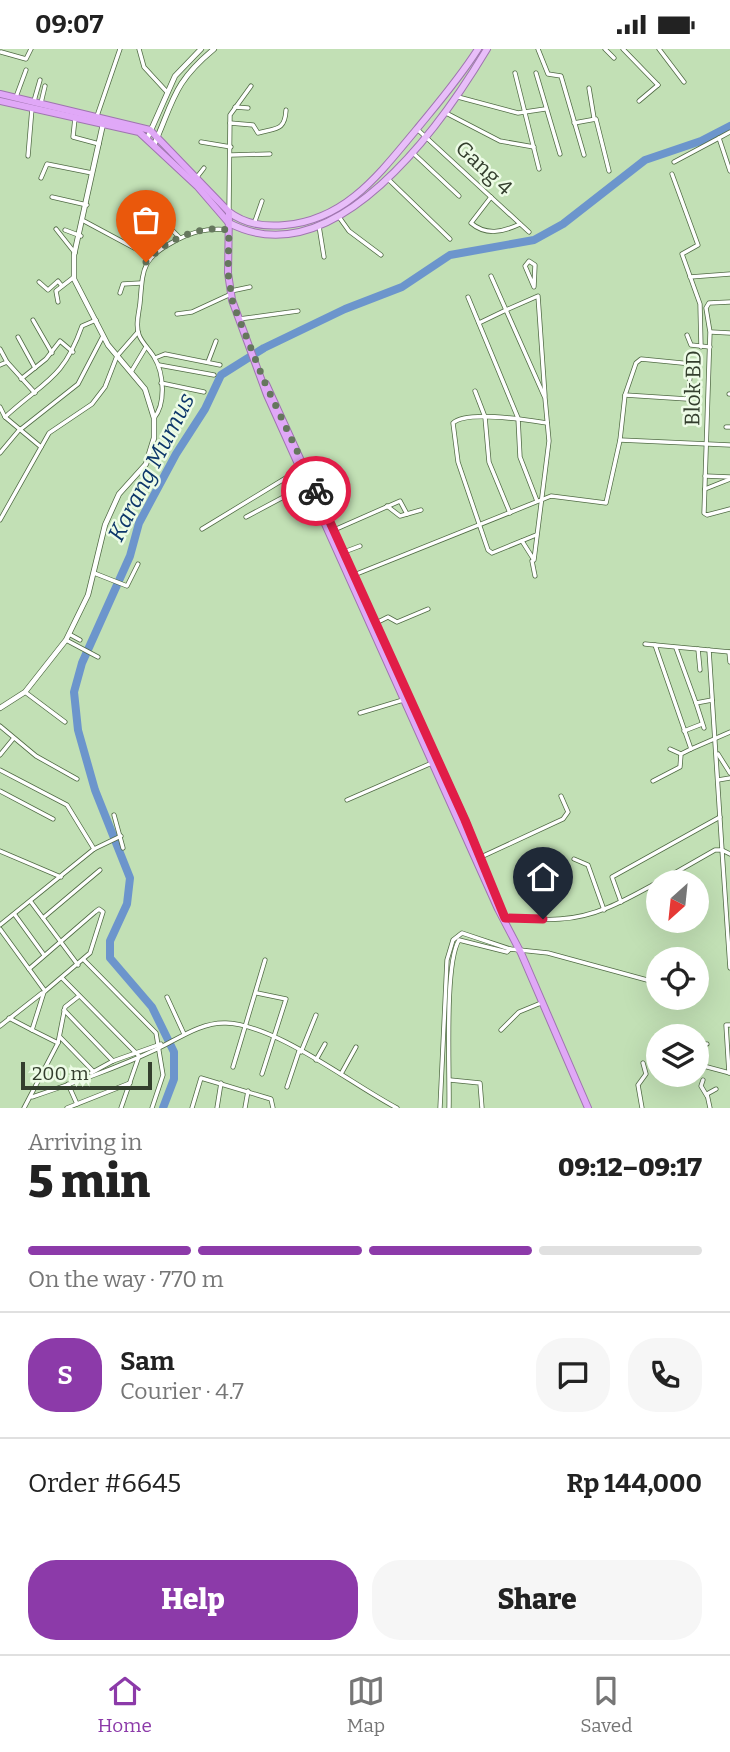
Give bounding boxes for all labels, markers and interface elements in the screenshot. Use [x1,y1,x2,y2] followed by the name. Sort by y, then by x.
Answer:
[35,9,103,40] text: 09:07
[450,135,518,201] street label: Gang 4
[116,190,176,262] pin
[127,201,165,239] icon: bag
[679,350,707,426] street label: Blok BD
[102,388,200,546] water label: Karang Mumus
[281,456,351,526] courier
[297,472,335,510] icon: bike
[513,847,573,919] pin
[524,858,562,896] icon: home
[646,870,709,933] north arrow
[646,870,709,1087] map controls
[646,947,709,1010] button: locate
[646,1024,709,1087] button: layers
[21,1059,152,1091] scale bar
[32,1062,89,1085] text: 200 m
[28,1128,142,1156] text: Arriving in
[558,1152,702,1183] text: 09:12–09:17
[28,1154,150,1209] text: 5 min
[28,1265,224,1293] text: On the way · 770 m
[536,1338,610,1412] button: chat
[628,1338,702,1412] button: phone
[120,1346,175,1377] text: Sam
[57,1360,73,1391] text: S
[120,1377,244,1405] text: Courier · 4.7
[28,1468,181,1499] text: Order #6645
[566,1468,702,1499] text: Rp 144,000
[28,1560,358,1640] button: Help
[372,1560,702,1640] button: Share
[98,1672,152,1737] tab: Home
[347,1672,385,1737] tab: Map
[580,1672,632,1737] tab: Saved

